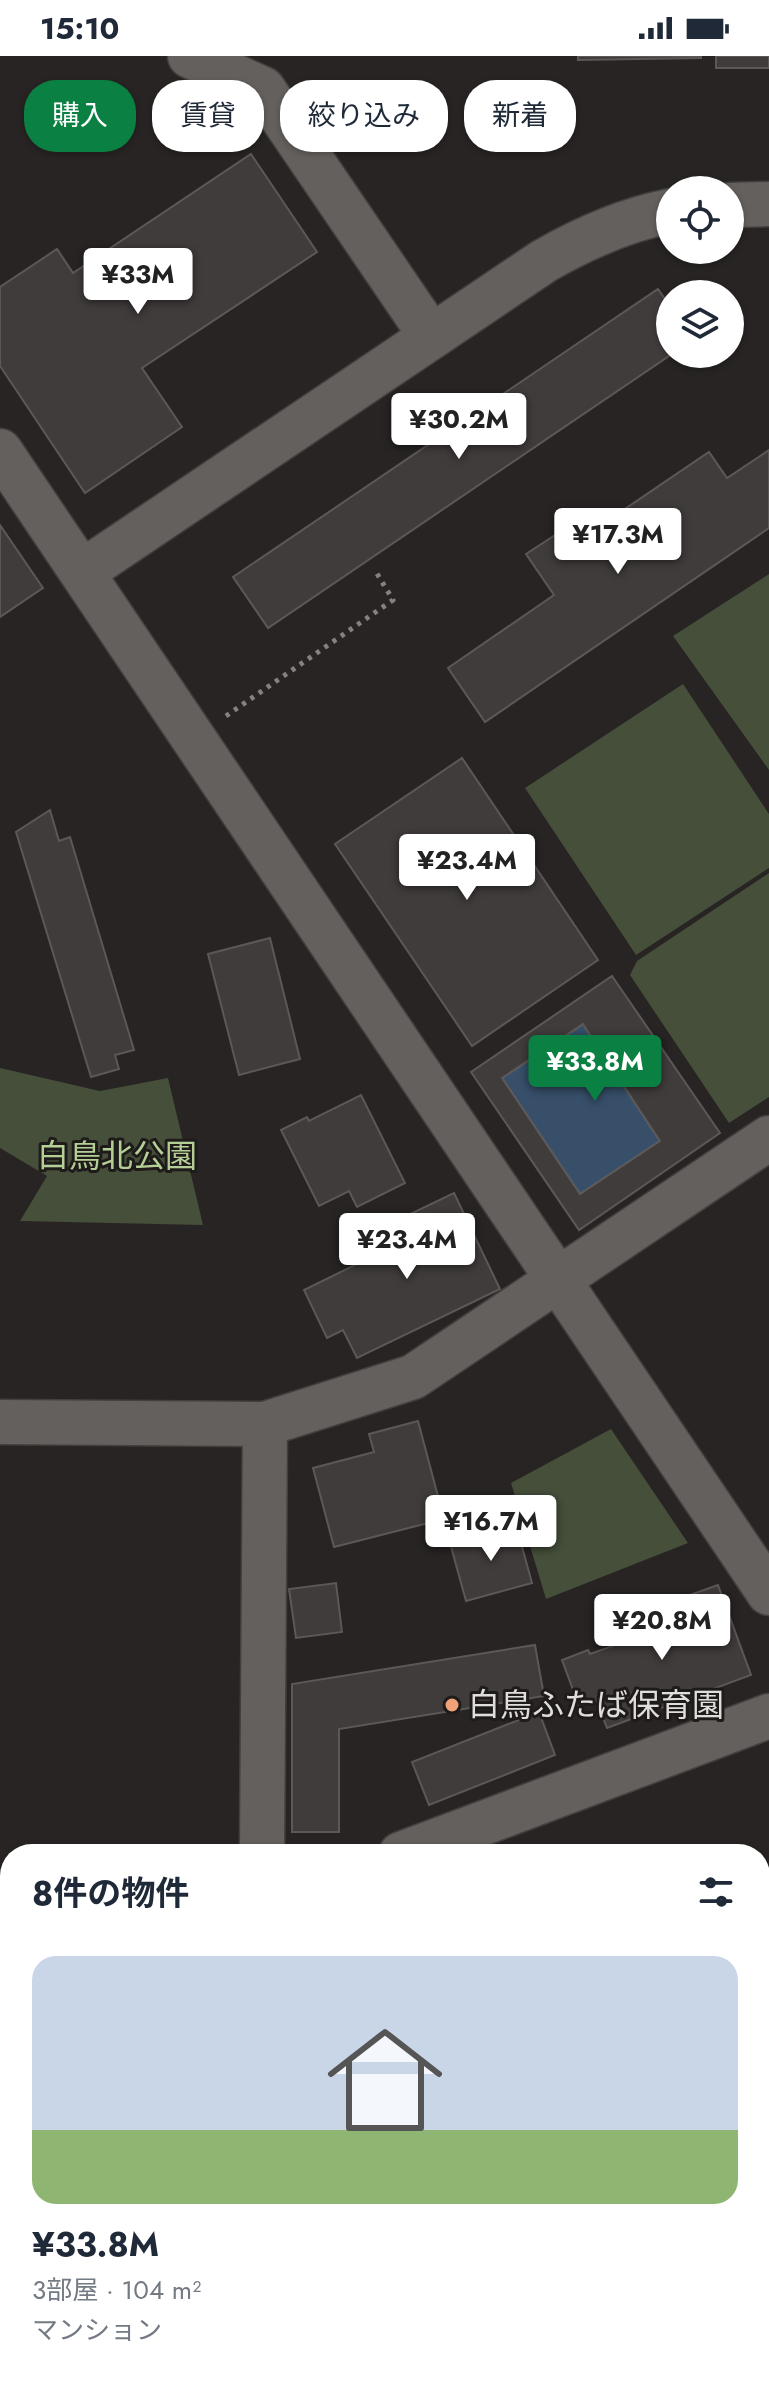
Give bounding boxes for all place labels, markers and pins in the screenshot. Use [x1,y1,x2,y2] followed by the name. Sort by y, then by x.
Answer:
[91,248,185,316] pin: ¥33M
[394,393,524,461] pin: ¥30.2M
[553,508,683,576] pin: ¥17.3M
[402,834,532,902] pin: ¥23.4M
[530,1035,660,1103] pin: ¥33.8M
[342,1213,472,1281] pin: ¥23.4M
[426,1495,556,1563] pin: ¥16.7M
[597,1594,727,1662] pin: ¥20.8M
[468,1682,724,1728] place label: 白鳥ふたば保育園
[443,1696,461,1714] marker: 白鳥ふたば保育園

